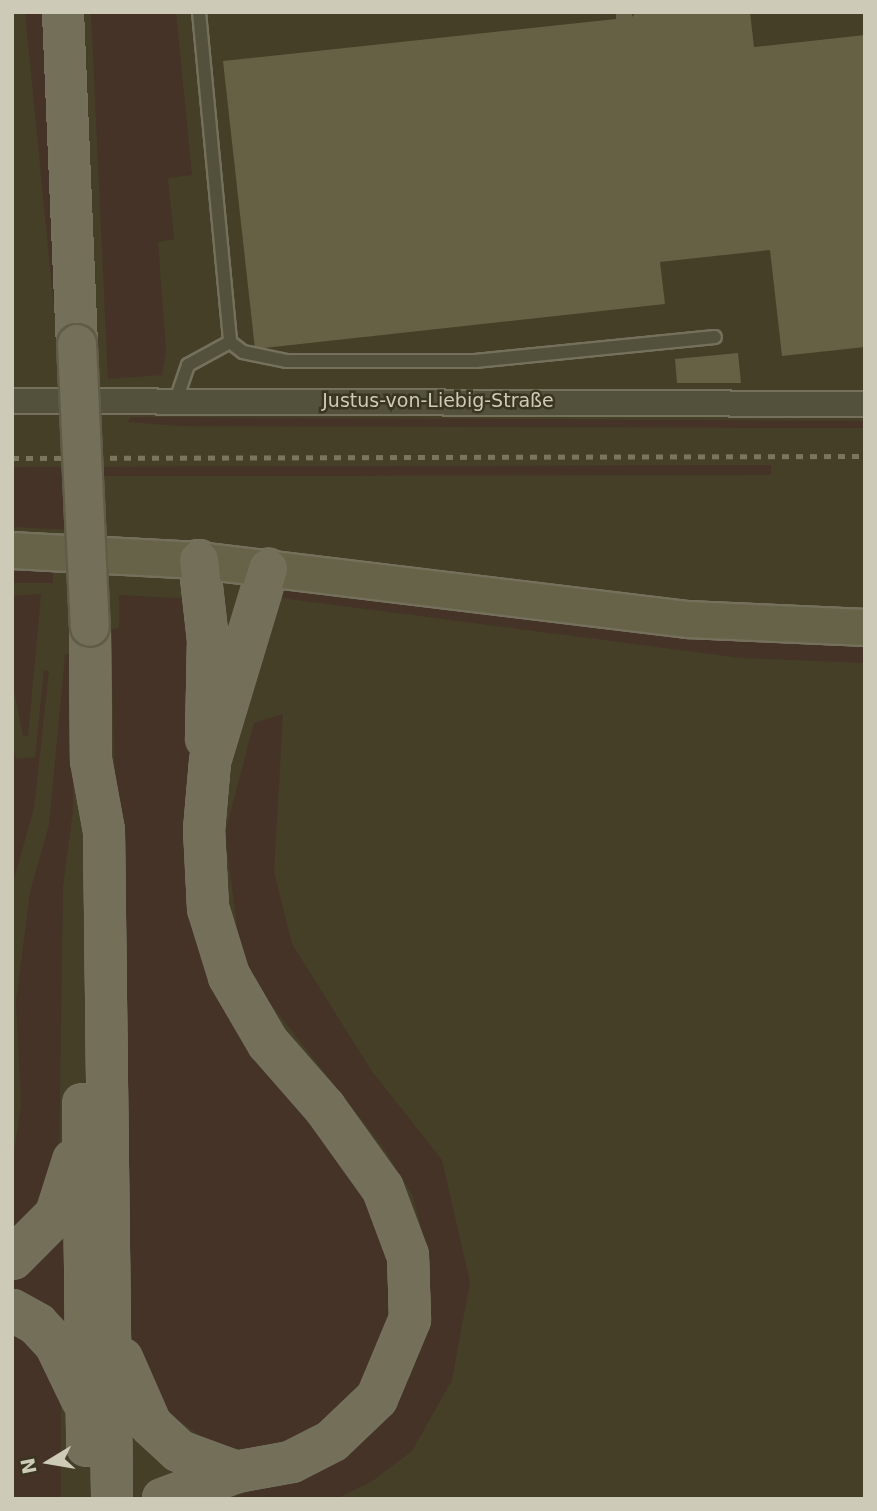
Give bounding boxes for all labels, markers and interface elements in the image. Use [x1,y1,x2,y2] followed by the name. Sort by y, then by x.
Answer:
[322,390,554,412] street label: Justus-von-Liebig-Straße
[14,1427,84,1497] north arrow
[16,1456,41,1476] text: N

